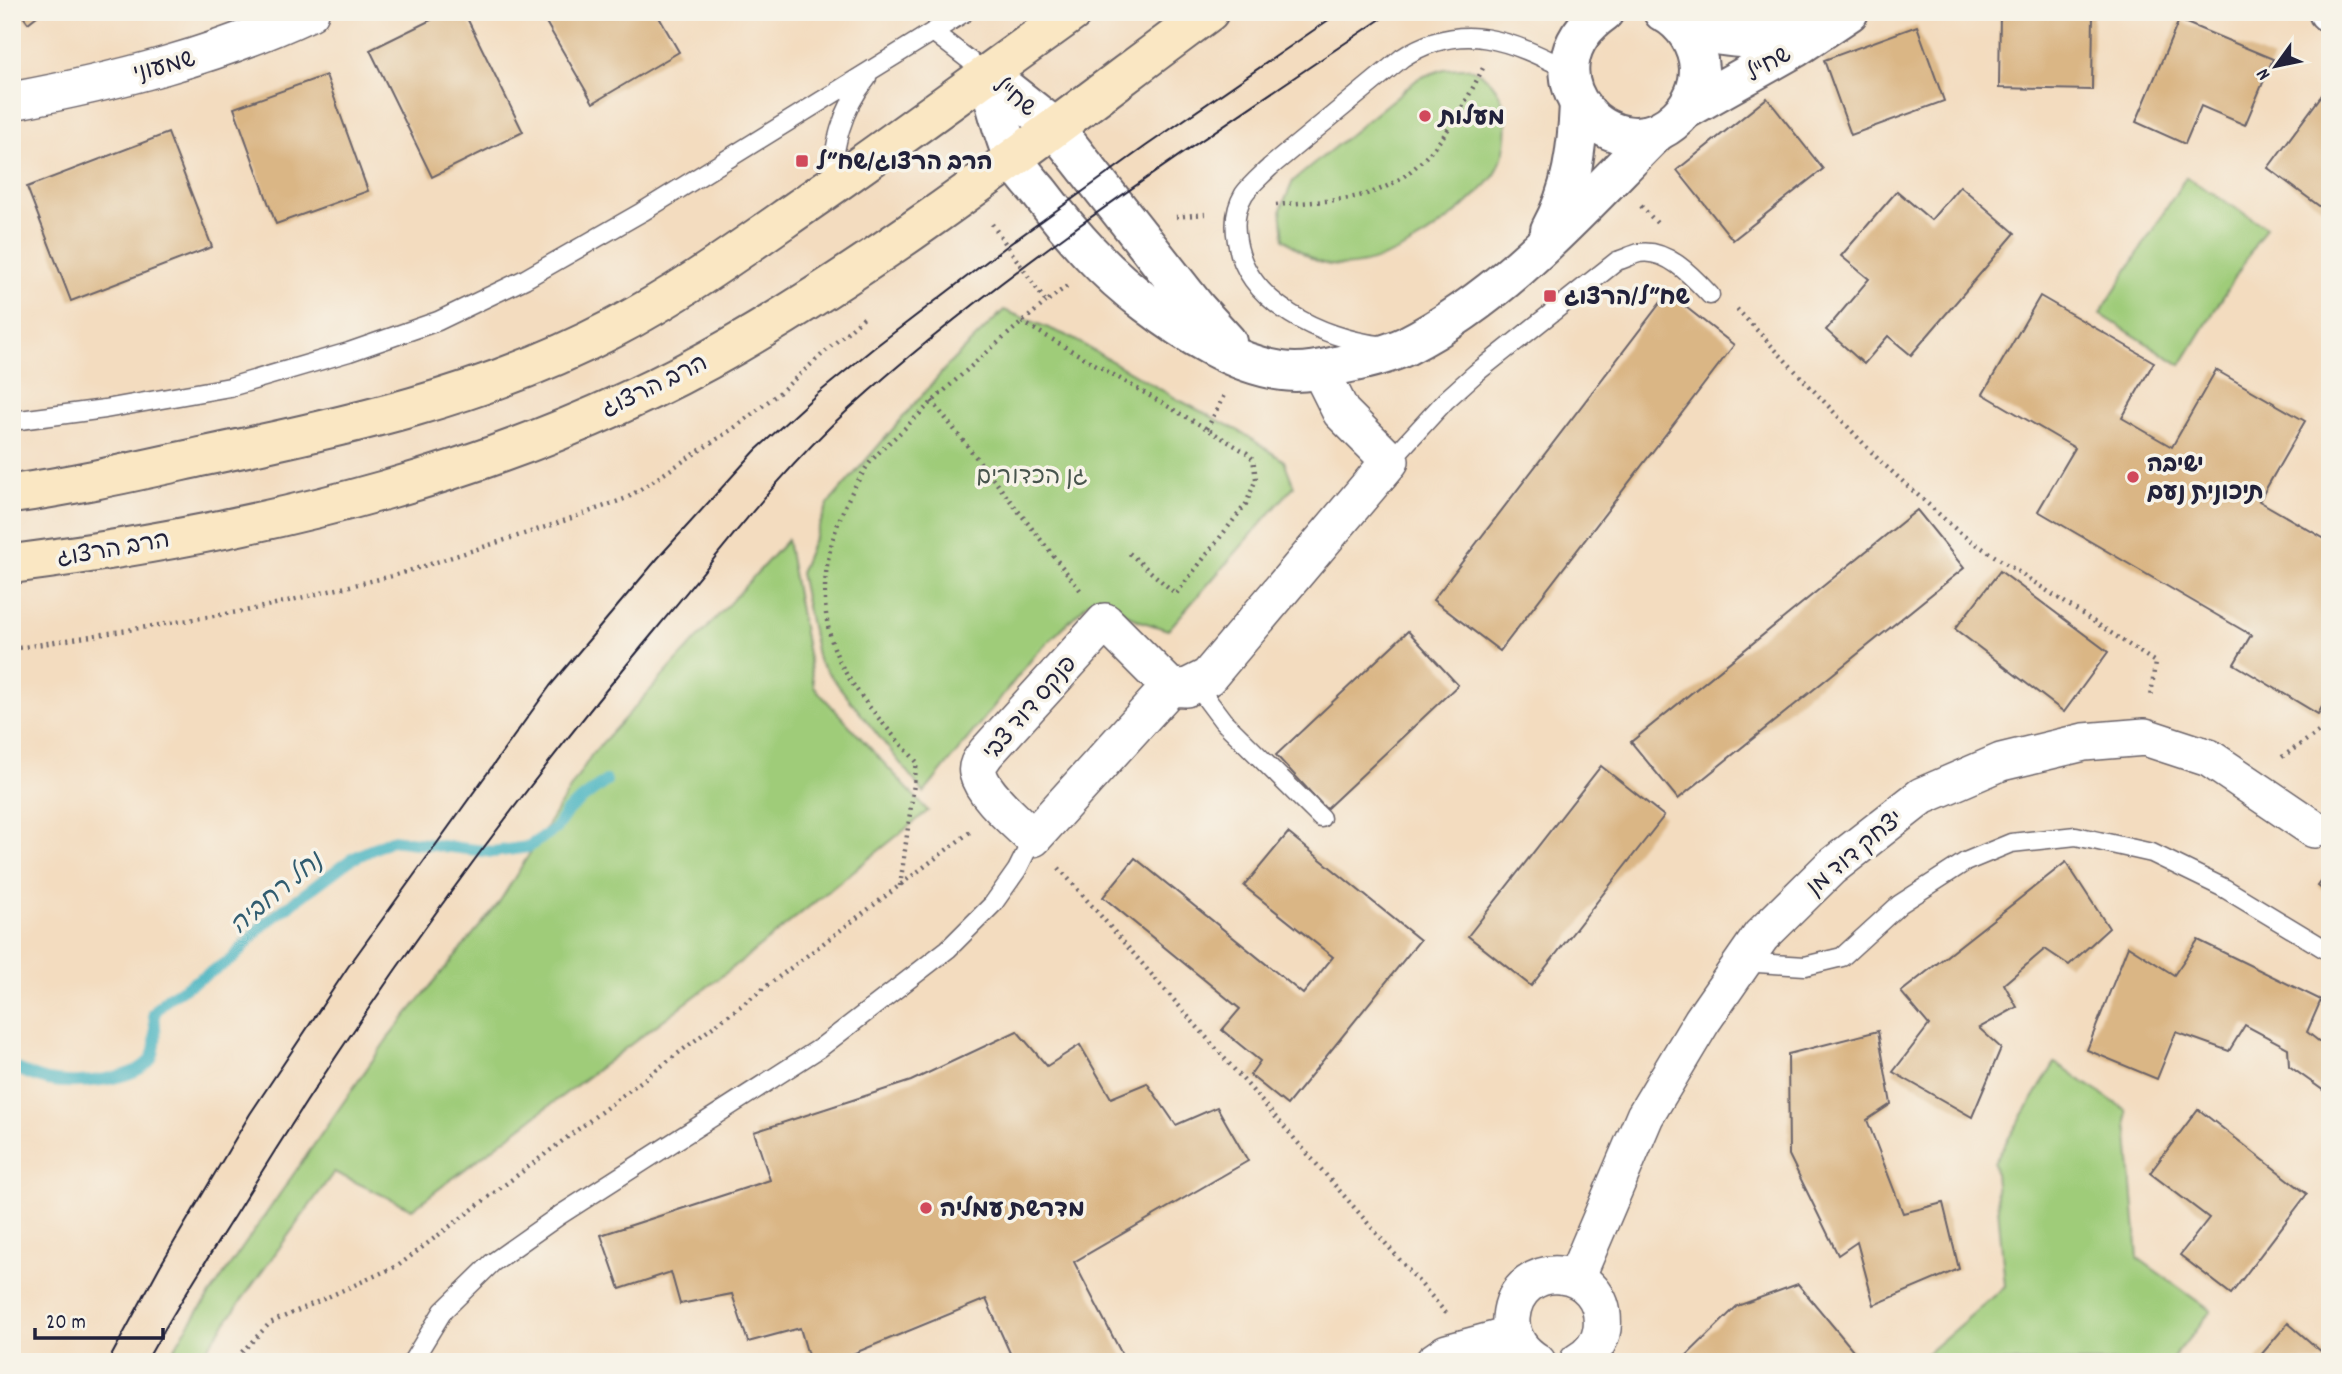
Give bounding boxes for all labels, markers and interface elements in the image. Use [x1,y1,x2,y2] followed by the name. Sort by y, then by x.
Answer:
[2240,32,2310,102] north arrow
[1740,39,1799,92] street label: שח"ל
[130,43,200,92] street label: שמעוני
[2251,62,2279,85] text: N
[984,70,1042,126] street label: שח"ל
[1437,102,1505,136] place label: מעלות
[1417,108,1433,124] marker: מעלות
[816,147,993,181] place label: הרב הרצוג/שח״ל
[794,153,810,169] marker: הרב הרצוג/שח״ל
[1564,282,1690,316] place label: שח״ל/הרצוג
[1542,288,1558,304] marker: שח״ל/הרצוג
[597,347,714,428] street label: הרב הרצוג
[2147,449,2264,511] place label: ישיבה תיכונית נעם
[976,461,1088,495] park label: גן הכדורים
[2125,469,2141,485] marker: ישיבה תיכונית נעם
[54,524,173,578] street label: הרב הרצוג
[976,649,1086,769] street label: פנקס דוד צבי
[1800,804,1912,905] street label: יצחק דוד מן
[223,844,333,945] water label: נחל רחביה
[940,1194,1085,1228] place label: מדרשת עמליה
[918,1200,934,1216] marker: מדרשת עמליה
[35,1297,163,1341] scale bar
[46,1309,86,1339] text: 20 m

